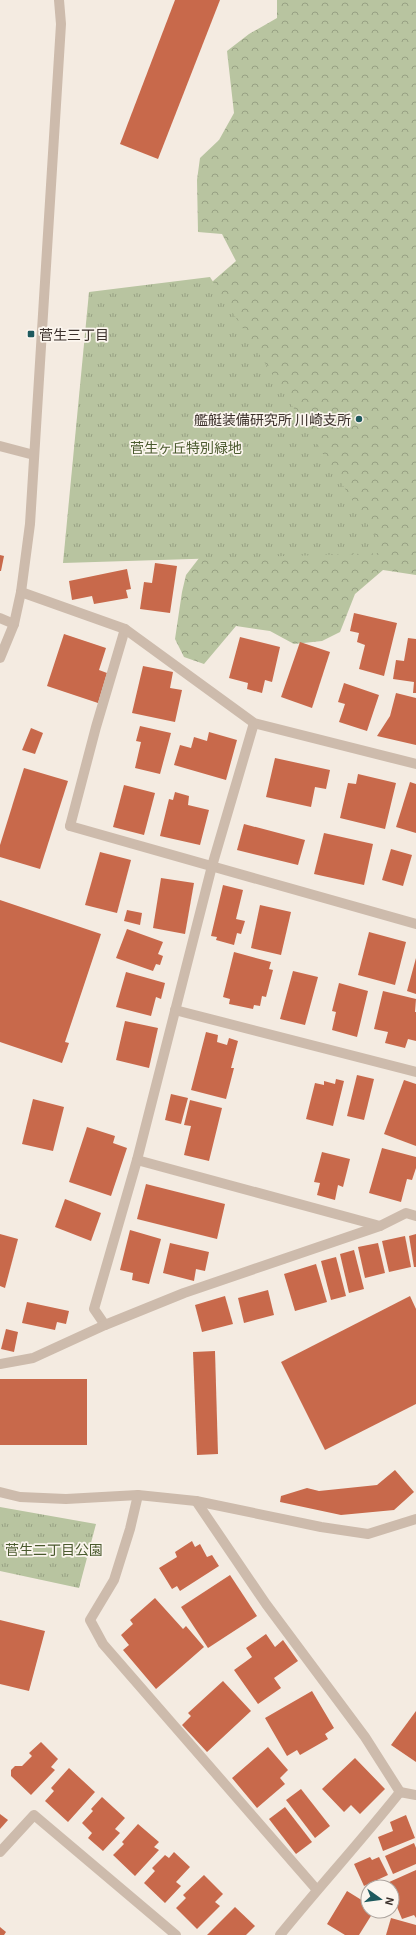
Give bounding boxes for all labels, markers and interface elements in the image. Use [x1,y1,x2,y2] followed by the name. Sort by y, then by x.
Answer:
[39,326,109,343] place label: 菅生三丁目
[26,329,36,339] marker: 菅生三丁目
[194,411,351,428] place label: 艦艇装備研究所 川崎支所
[354,414,364,424] marker: 艦艇装備研究所 川崎支所
[130,439,242,456] park label: 菅生ヶ丘特別緑地
[5,1541,103,1558] park label: 菅生二丁目公園
[360,1879,400,1919] north arrow
[383,1896,397,1907] text: N

